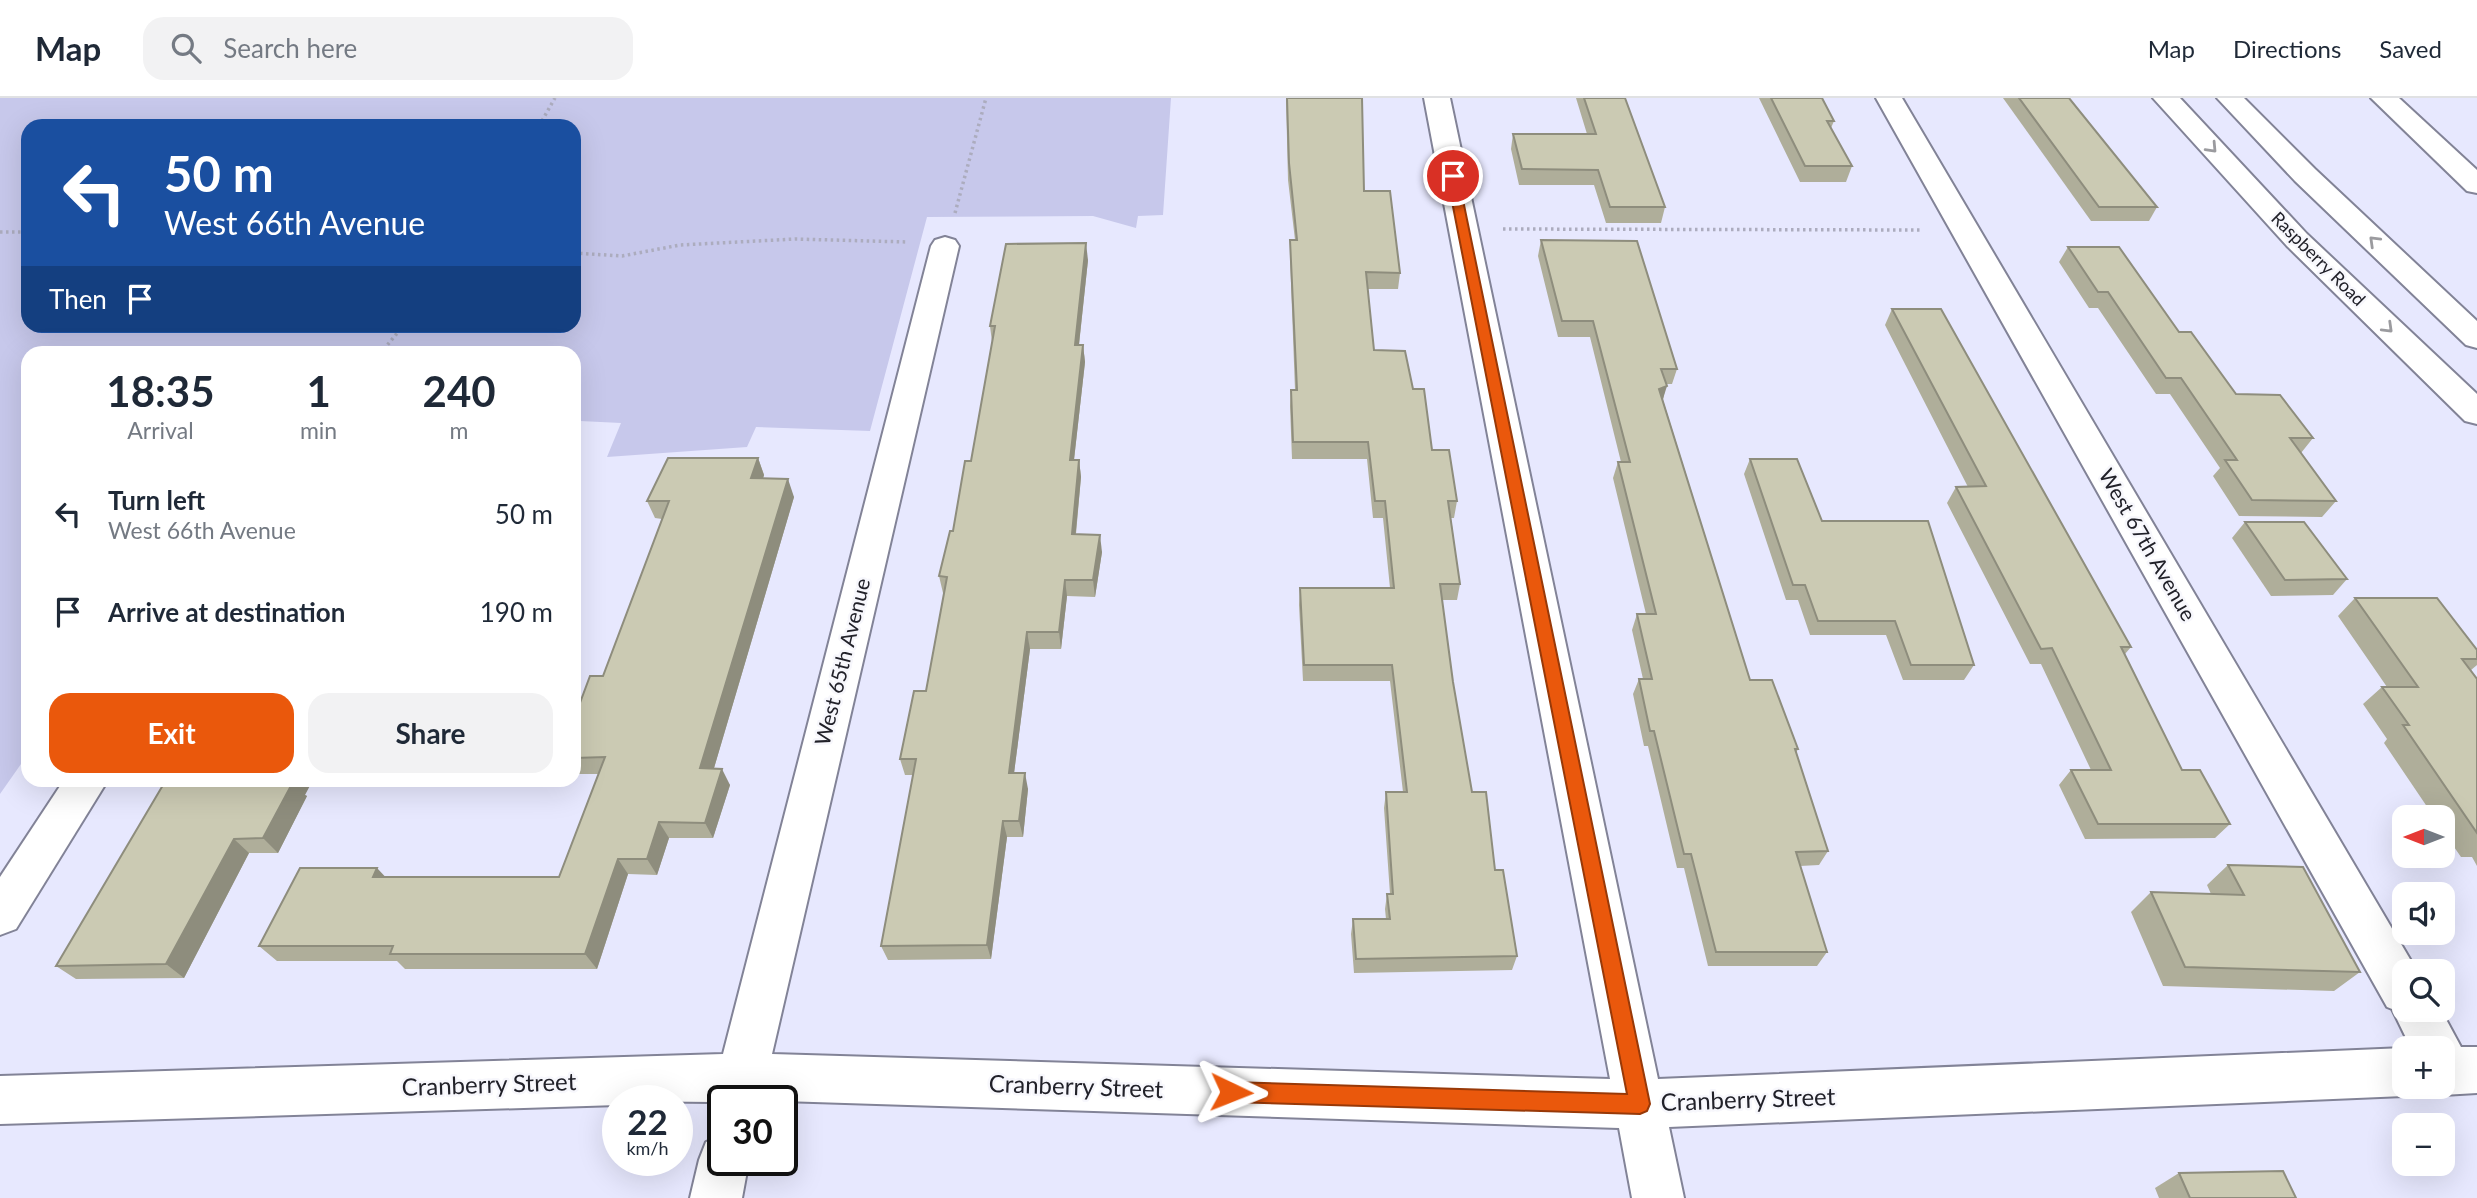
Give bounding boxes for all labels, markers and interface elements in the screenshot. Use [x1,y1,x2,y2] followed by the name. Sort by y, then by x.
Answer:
[143,17,633,80] search box
[35,28,101,68] text: Map
[167,29,205,67] icon: search
[223,32,357,64] text: Search here
[2148,34,2195,63] text: Map
[2233,34,2341,63] text: Directions
[2379,34,2442,63] text: Saved
[2204,140,2216,153] one-way arrow
[164,144,274,202] text: 50 m
[1423,146,1483,206] pin
[49,147,140,238] icon: left
[1434,157,1472,195] icon: arrive
[164,203,425,242] text: West 66th Avenue
[2267,207,2370,310] street label: Raspberry Road
[2369,236,2382,249] one-way arrow
[121,280,159,318] icon: arrive
[49,283,107,315] text: Then
[2380,320,2393,332] one-way arrow
[106,366,215,416] text: 18:35
[306,366,331,416] text: 1
[423,366,496,416] text: 240
[127,416,194,444] text: Arrival
[300,416,337,444] text: min
[450,416,469,444] text: m
[2095,464,2202,625] street label: West 67th Avenue
[108,484,205,516] text: Turn left
[49,495,87,533] icon: left
[495,498,553,530] text: 50 m
[108,516,296,544] text: West 66th Avenue
[809,575,874,748] street label: West 65th Avenue
[49,593,87,631] icon: arrive
[108,596,345,628] text: Arrive at destination
[480,596,553,628] text: 190 m
[49,693,294,773] button: Exit
[308,693,553,773] button: Share
[2392,805,2455,868] north arrow
[2392,805,2455,1176] map controls
[2392,882,2455,945] button: sound
[2392,959,2455,1022] button: search
[2392,1036,2455,1099] button: +
[1194,1055,1268,1129] position arrow
[401,1066,577,1101] street label: Cranberry Street
[988,1068,1164,1103] street label: Cranberry Street
[1660,1081,1836,1116] street label: Cranberry Street
[707,1085,798,1176] speed limit sign: 30
[627,1100,668,1142] text: 22
[2392,1113,2455,1176] button: −
[626,1137,669,1159] text: km/h

